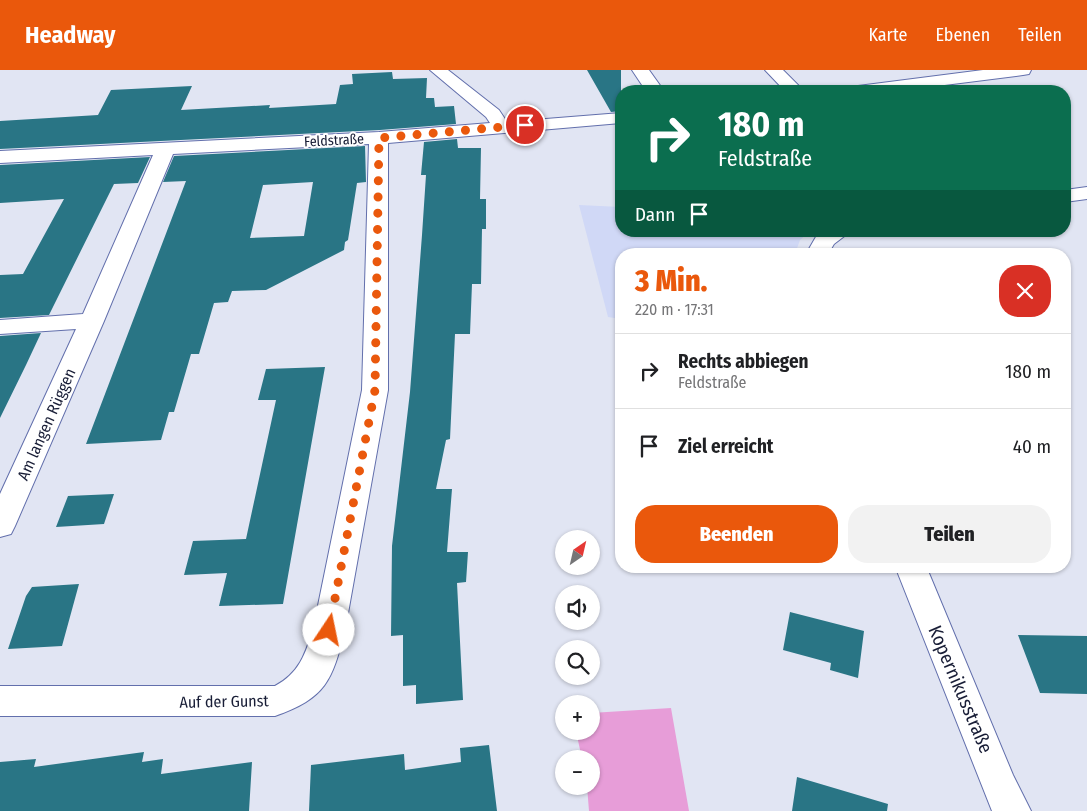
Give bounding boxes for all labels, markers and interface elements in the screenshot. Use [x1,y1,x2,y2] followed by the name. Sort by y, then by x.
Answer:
[25,21,116,49] text: Headway
[868,24,907,46] text: Karte
[935,24,990,46] text: Ebenen
[1018,24,1062,46] text: Teilen
[718,103,804,145] text: 180 m
[504,104,546,146] pin
[635,105,700,170] icon: right
[511,111,539,139] icon: arrive
[304,130,364,151] street label: Feldstraße
[718,145,812,172] text: Feldstraße
[685,200,713,228] icon: arrive
[635,203,675,226] text: Dann
[635,263,707,299] text: 3 Min.
[999,265,1051,317] button: close
[635,300,714,319] text: 220 m · 17:31
[678,350,808,373] text: Rechts abbiegen
[635,357,663,385] icon: right
[1005,360,1051,383] text: 180 m
[13,365,80,483] street label: Am langen Rüggen
[678,373,747,392] text: Feldstraße
[635,432,663,460] icon: arrive
[678,435,774,458] text: Ziel erreicht
[1013,435,1051,458] text: 40 m
[635,505,838,563] button: Beenden
[848,505,1051,563] button: Teilen
[555,530,600,575] north arrow
[555,530,600,795] map controls
[555,585,600,630] button: sound
[302,603,354,655] position arrow
[923,622,998,757] street label: Kopernikusstraße
[555,640,600,685] button: search
[179,691,270,712] street label: Auf der Gunst
[555,695,600,740] button: +
[555,750,600,795] button: −

